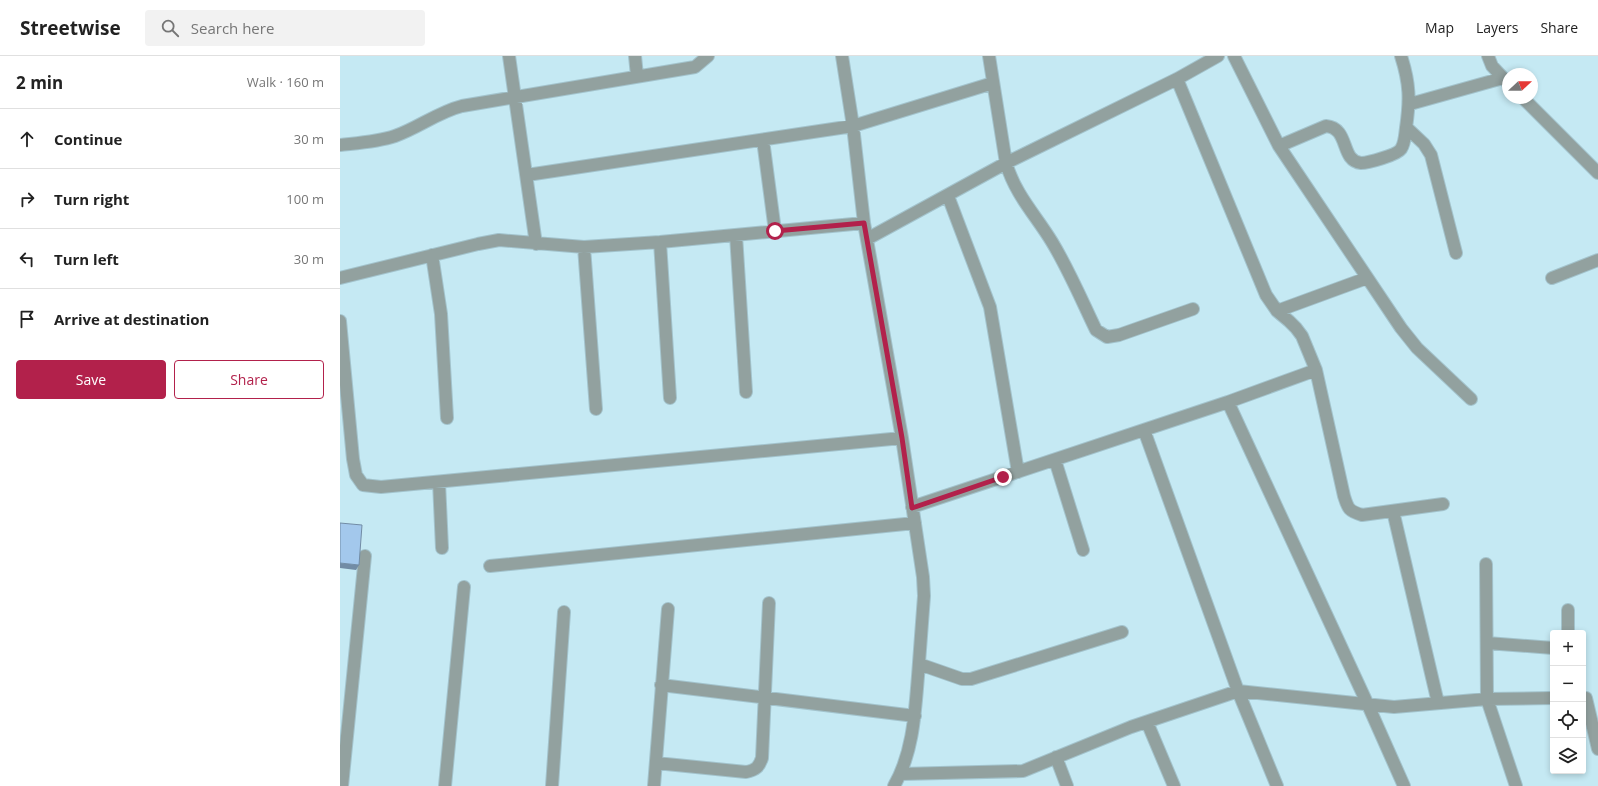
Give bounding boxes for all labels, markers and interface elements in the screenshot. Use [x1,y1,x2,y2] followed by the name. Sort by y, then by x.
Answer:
[145,10,425,46] search box
[20,15,121,41] text: Streetwise
[159,17,181,39] icon: search
[191,18,274,38] text: Search here
[1425,18,1454,37] text: Map
[1476,18,1518,37] text: Layers
[1540,18,1578,37] text: Share
[1502,68,1538,104] north arrow
[16,71,63,94] text: 2 min
[247,73,324,91] text: Walk · 160 m
[16,128,38,150] icon: ahead
[54,129,122,149] text: Continue
[294,130,324,148] text: 30 m
[16,188,38,210] icon: right
[54,189,129,209] text: Turn right
[286,190,324,208] text: 100 m
[766,222,784,240] route start
[16,248,38,270] icon: left
[54,249,119,269] text: Turn left
[294,250,324,268] text: 30 m
[16,308,38,330] icon: arrive
[54,309,209,329] text: Arrive at destination
[16,360,166,399] button: Save
[174,360,324,399] button: Share
[994,468,1012,486] route end
[1550,630,1586,774] map controls
[1550,630,1586,666] button: +
[1550,666,1586,702] button: −
[1550,702,1586,738] button: locate
[1550,738,1586,774] button: layers

